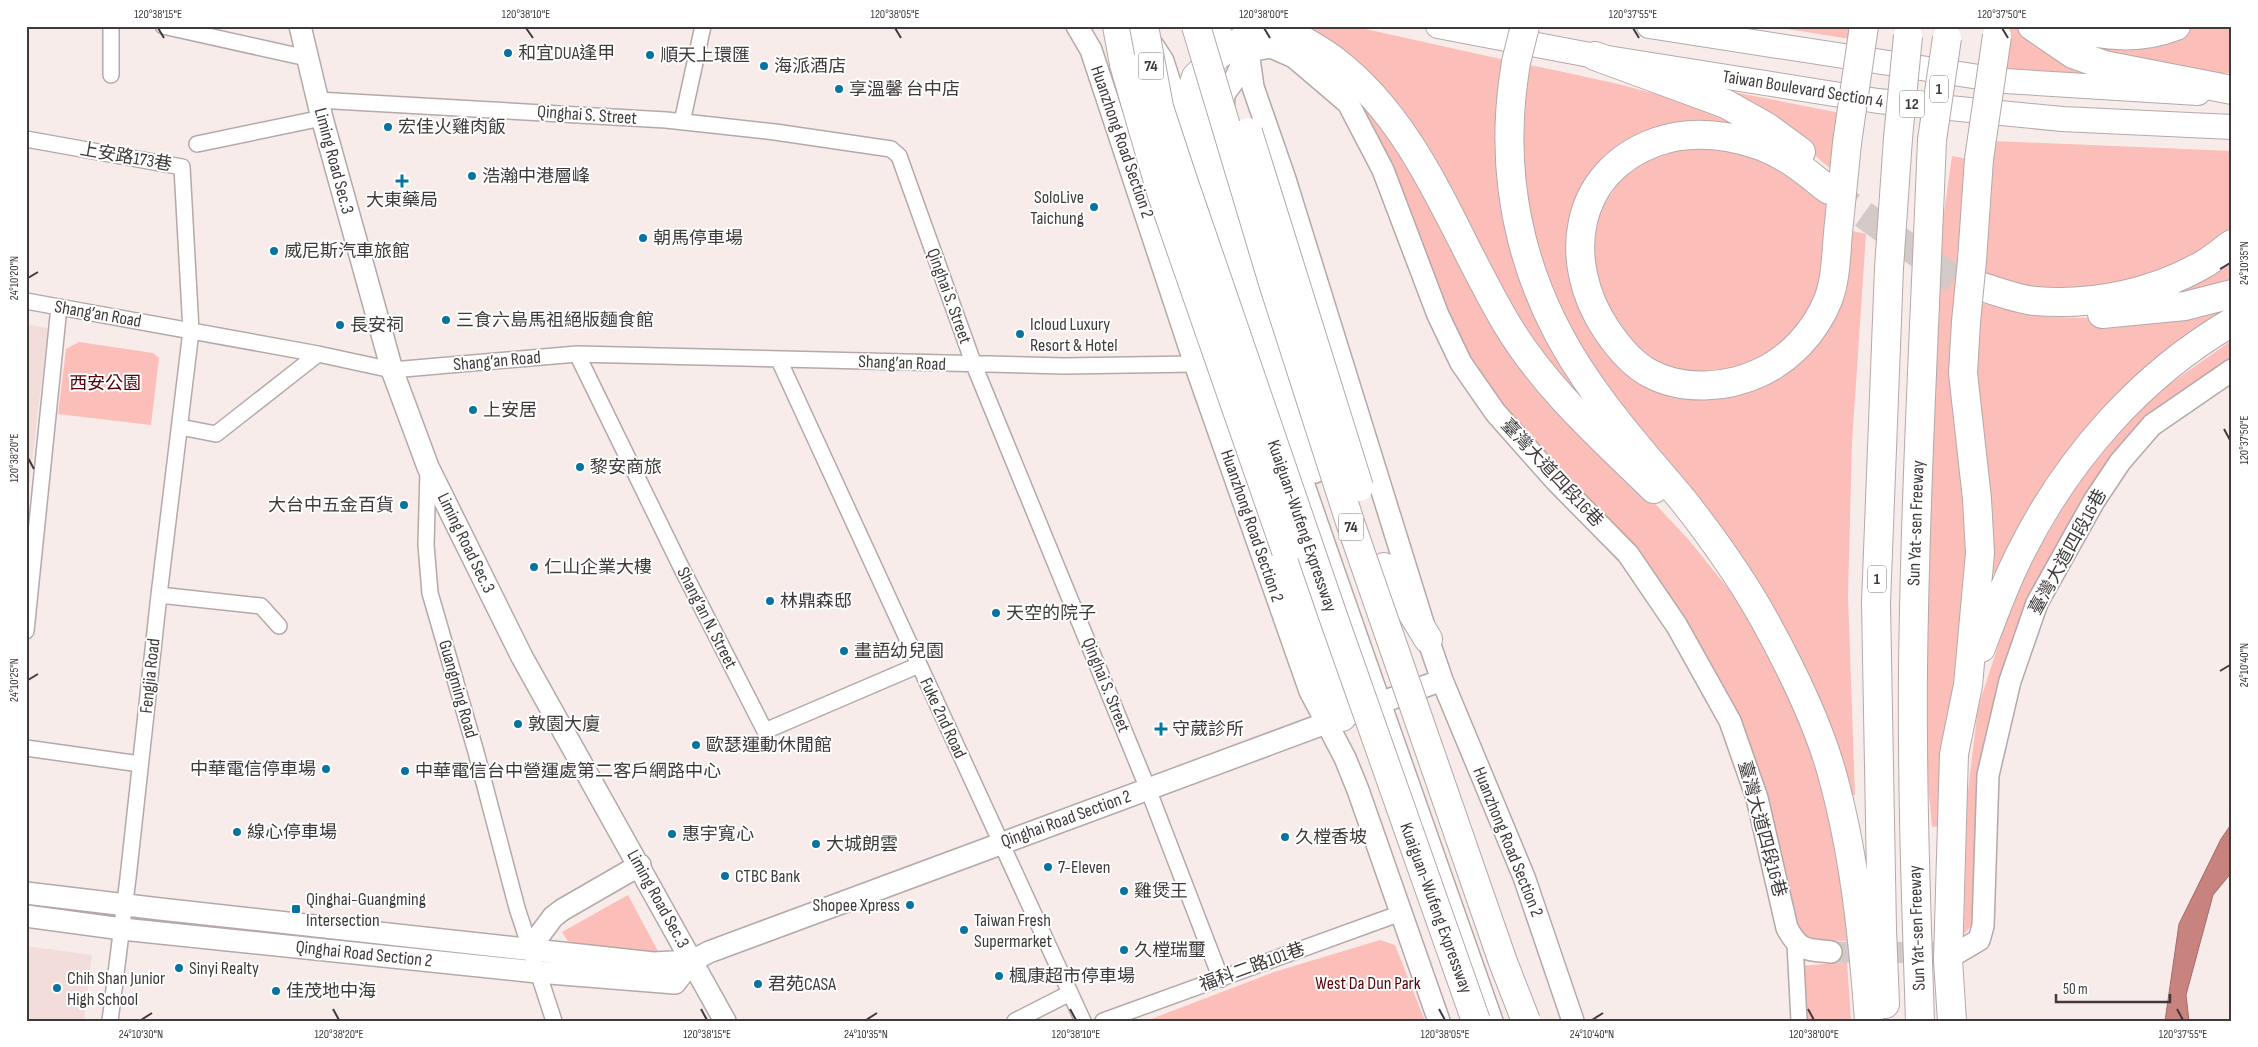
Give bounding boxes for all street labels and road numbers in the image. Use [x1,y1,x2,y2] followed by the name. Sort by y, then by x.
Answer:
[1138,52,1164,80] road number: 74
[1086,63,1158,221] street label: Huanzhong Road Section 2
[1721,66,1885,112] street label: Taiwan Boulevard Section 4
[1930,76,1948,102] road number: 1
[1900,90,1924,118] road number: 12
[536,101,638,129] street label: Qinghai S. Street
[310,106,358,216] street label: Liming Road Sec.3
[78,139,174,175] street label: 上安路173巷
[922,245,976,347] street label: Qinghai S. Street
[53,296,143,332] street label: Shang’an Road
[452,347,542,375] street label: Shang’an Road
[858,351,946,375] street label: Shang’an Road
[1497,415,1607,531] street label: 臺灣大道四段16巷
[1263,437,1341,615] street label: Kuaiguan-Wufeng Expressway
[1216,447,1288,605] street label: Huanzhong Road Section 2
[1903,460,1929,586] street label: Sun Yat-sen Freeway
[2025,486,2111,618] street label: 臺灣大道四段16巷
[433,489,499,597] street label: Liming Road Sec.3
[1338,514,1364,540] road number: 74
[672,564,742,673] street label: Shang’an N. Street
[1868,566,1886,592] road number: 1
[1078,635,1135,736] street label: Qinghai S. Street
[136,637,164,715] street label: Fengjia Road
[434,638,482,740] street label: Guangming Road
[915,674,971,762] street label: Fuke 2nd Road
[1734,759,1790,899] street label: 臺灣大道四段16巷
[1468,764,1548,920] street label: Huanzhong Road Section 2
[998,786,1134,852] street label: Qinghai Road Section 2
[1395,820,1477,996] street label: Kuaiguan-Wufeng Expressway
[622,846,694,952] street label: Liming Road Sec.3
[1904,865,1930,991] street label: Sun Yat-sen Freeway
[295,936,433,972] street label: Qinghai Road Section 2
[1196,938,1308,996] street label: 福科二路101巷

